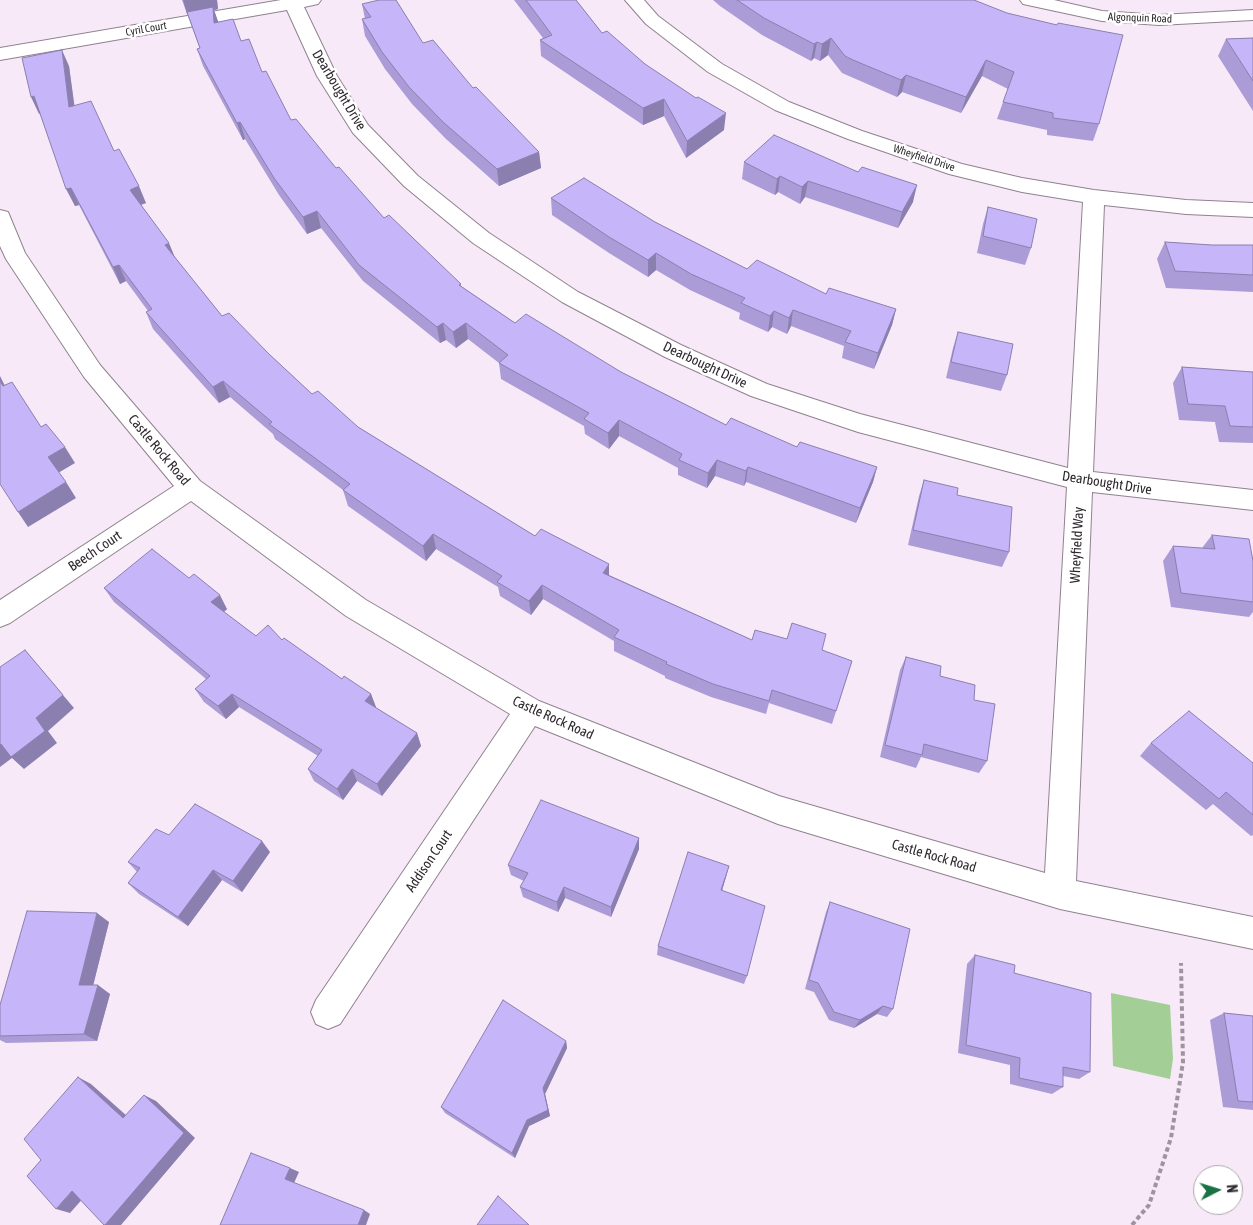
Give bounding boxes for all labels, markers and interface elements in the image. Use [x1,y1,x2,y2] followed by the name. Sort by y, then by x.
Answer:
[1108,10,1172,26] street label: Algonquin Road
[124,19,168,39] street label: Cyril Court
[308,47,370,133] street label: Dearbought Drive
[891,142,957,174] street label: Wheyfield Drive
[660,338,750,392] street label: Dearbought Drive
[125,411,193,489] street label: Castle Rock Road
[1061,468,1153,498] street label: Dearbought Drive
[1067,506,1087,584] street label: Wheyfield Way
[65,527,125,575] street label: Beech Court
[510,693,596,743] street label: Castle Rock Road
[402,827,456,895] street label: Addison Court
[890,836,978,876] street label: Castle Rock Road
[1193,1165,1243,1215] north arrow
[1224,1184,1240,1194] text: N

